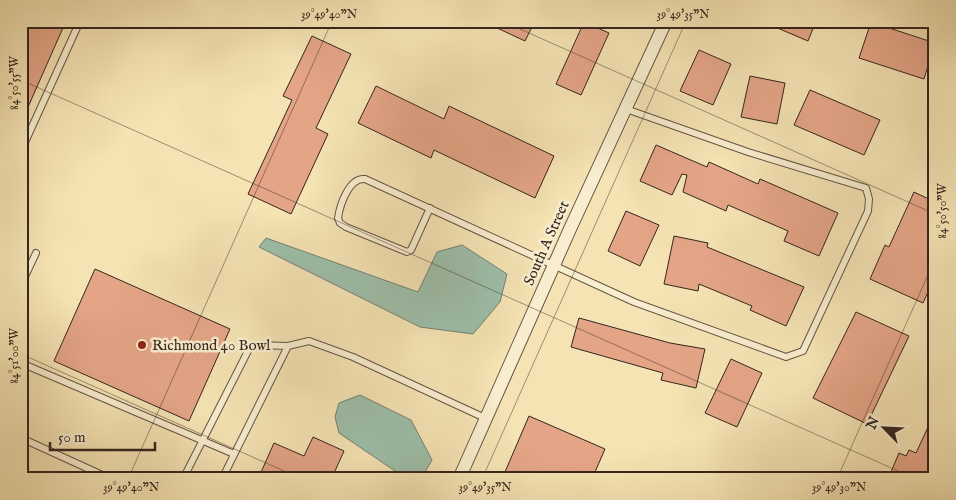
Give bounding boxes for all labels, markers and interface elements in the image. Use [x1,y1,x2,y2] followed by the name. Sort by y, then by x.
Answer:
[301,7,358,22] text: 39°49'40"N
[656,7,710,22] text: 39°49'35"N
[7,55,22,110] text: 84°50'55"W
[935,183,950,239] text: 84°50'50"W
[519,198,574,288] street label: South A Street
[7,328,22,384] text: 84°51'00"W
[152,336,271,355] place label: Richmond 40 Bowl
[136,339,148,351] marker: Richmond 40 Bowl
[858,402,908,452] north arrow
[862,414,884,433] text: N
[50,420,155,452] scale bar
[58,428,86,447] text: 50 m
[103,480,160,495] text: 39°49'40"N
[458,480,512,495] text: 39°49'35"N
[812,480,867,495] text: 39°49'30"N

